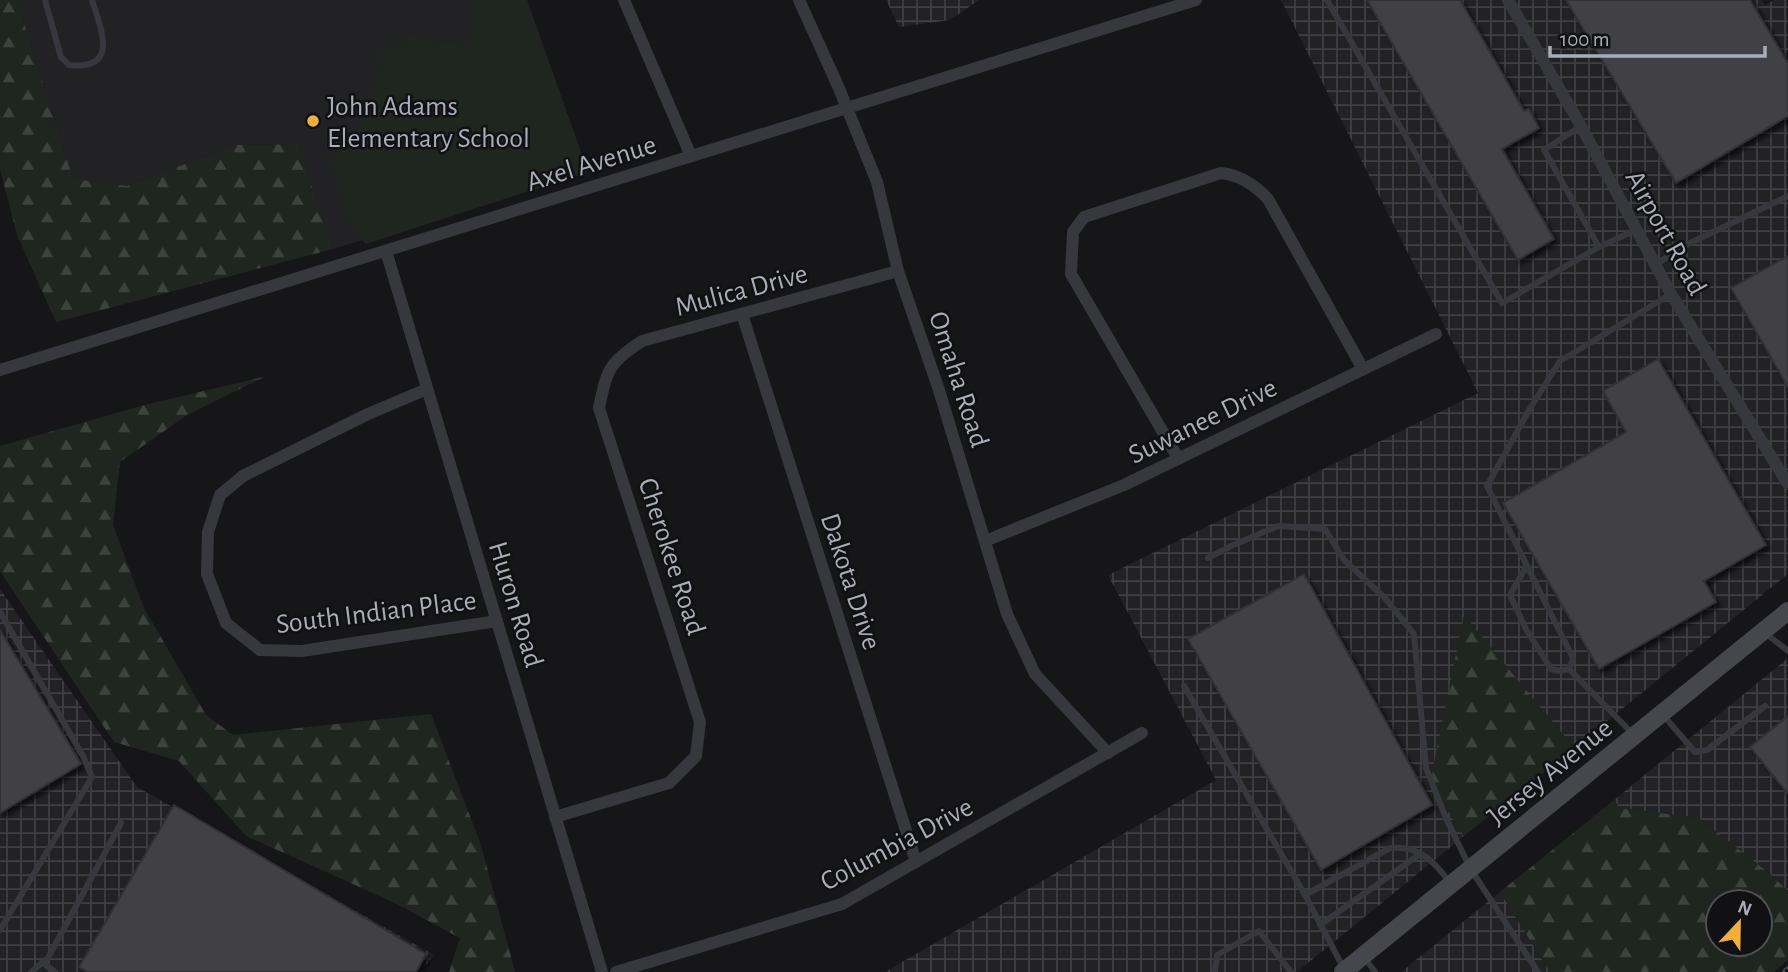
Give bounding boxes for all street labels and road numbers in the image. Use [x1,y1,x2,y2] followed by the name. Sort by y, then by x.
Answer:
[523,131,660,197] street label: Axel Avenue
[1620,166,1711,300] street label: Airport Road
[672,260,811,322] street label: Mulica Drive
[923,308,993,451] street label: Omaha Road
[1124,374,1282,470] street label: Suwanee Drive
[633,475,710,639] street label: Cherokee Road
[815,510,885,653] street label: Dakota Drive
[483,538,547,671] street label: Huron Road
[275,587,478,639] street label: South Indian Place
[1483,714,1618,831] street label: Jersey Avenue
[816,793,978,897] street label: Columbia Drive

